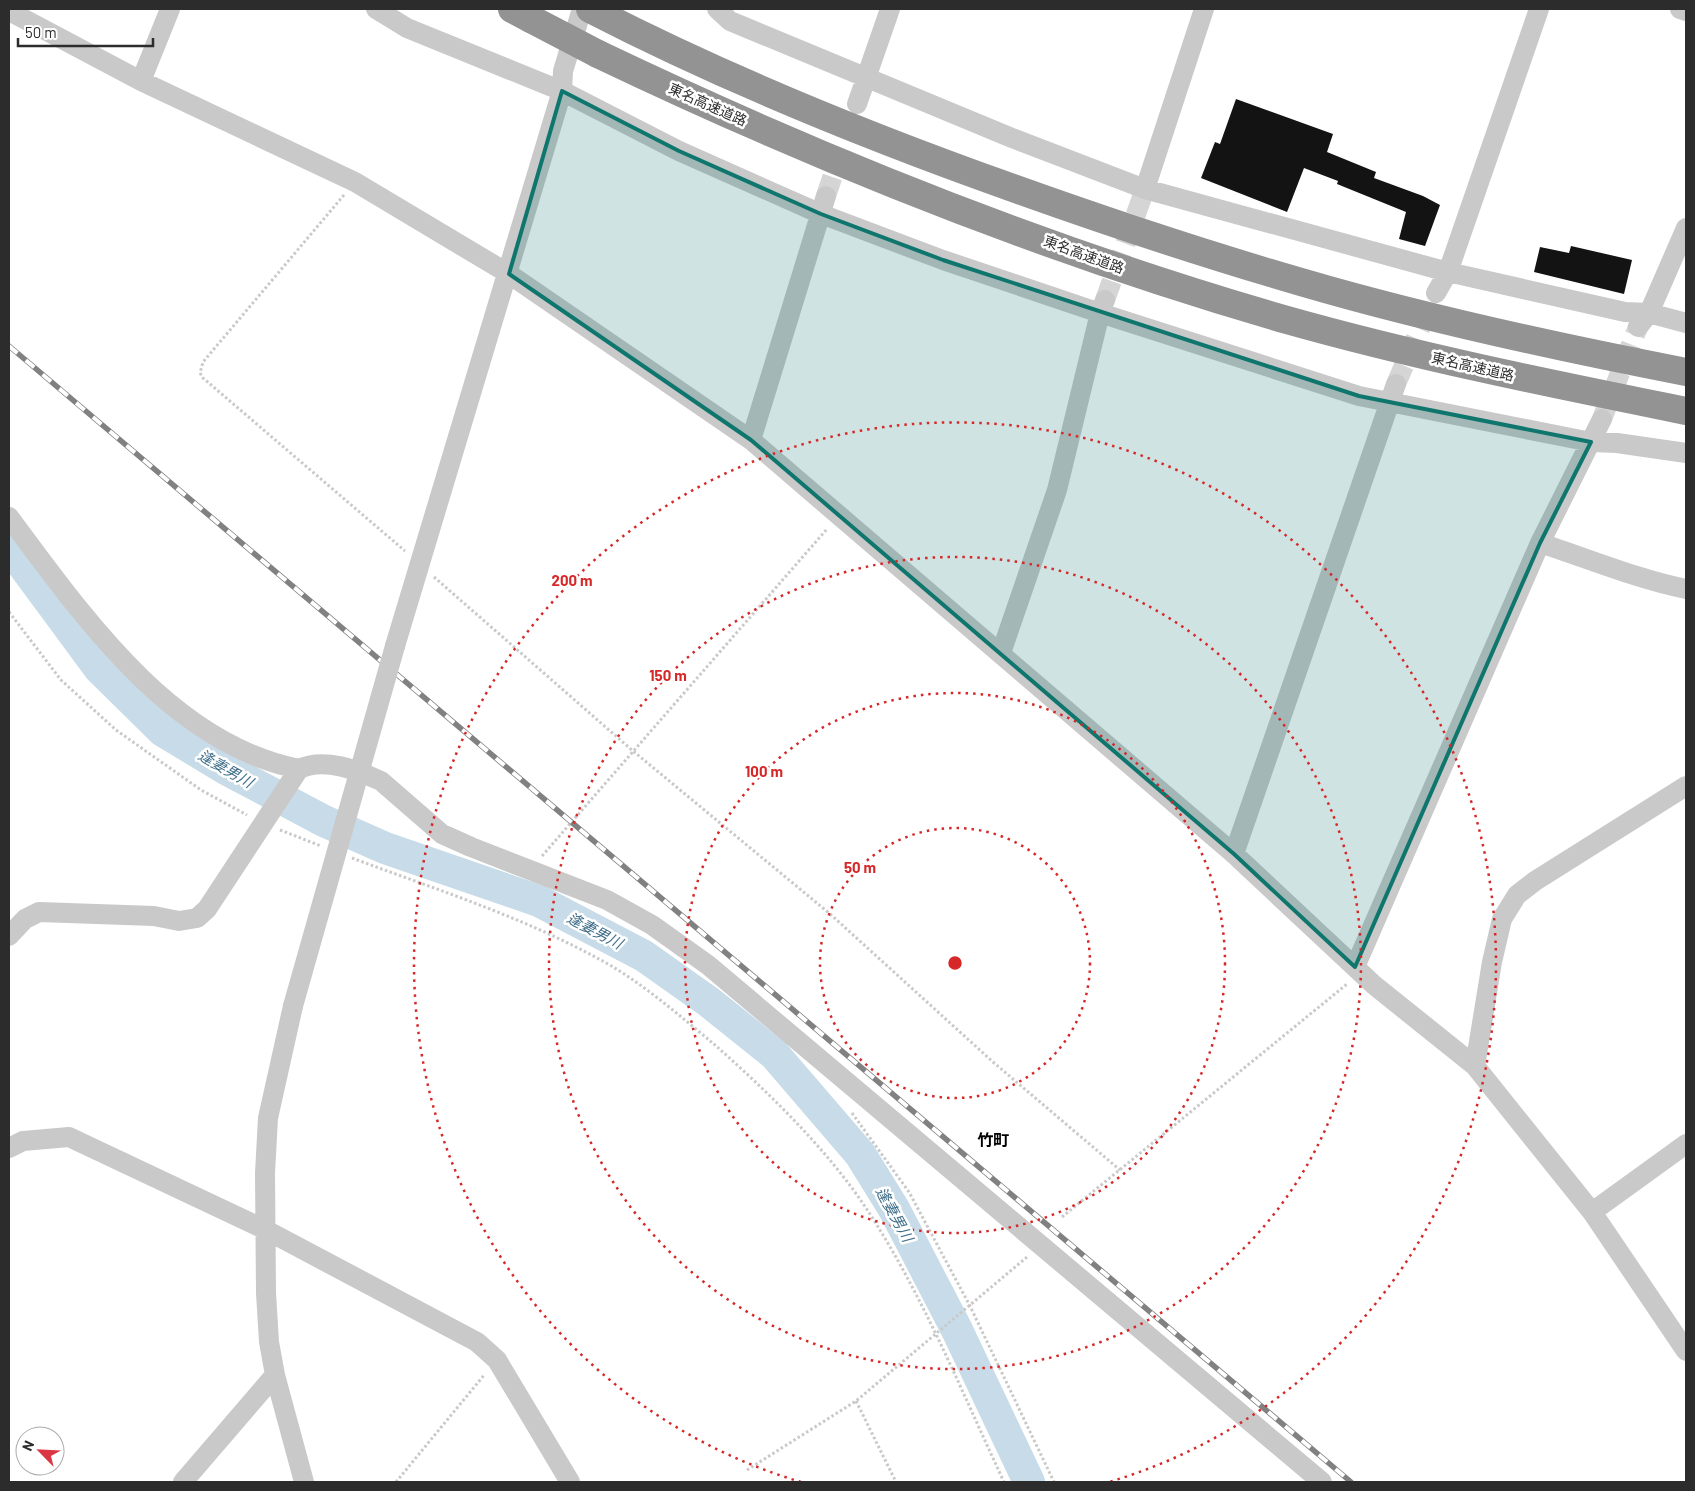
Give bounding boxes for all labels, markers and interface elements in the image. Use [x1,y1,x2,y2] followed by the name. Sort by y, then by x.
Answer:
[18,15,152,47] scale bar
[25,23,57,41] text: 50 m
[666,79,750,129] street label: 東名高速道路
[1042,232,1126,276] street label: 東名高速道路
[1430,348,1516,384] street label: 東名高速道路
[551,571,593,589] text: 200 m
[649,666,687,684] text: 150 m
[196,745,258,792] water label: 逢妻男川
[745,762,783,780] text: 100 m
[844,858,876,876] text: 50 m
[564,908,627,953] water label: 逢妻男川
[946,954,964,972] centre of rings
[977,1130,1009,1149] district label: 竹町
[873,1183,918,1246] water label: 逢妻男川
[15,1426,65,1476] north arrow
[18,1438,37,1453] text: N

